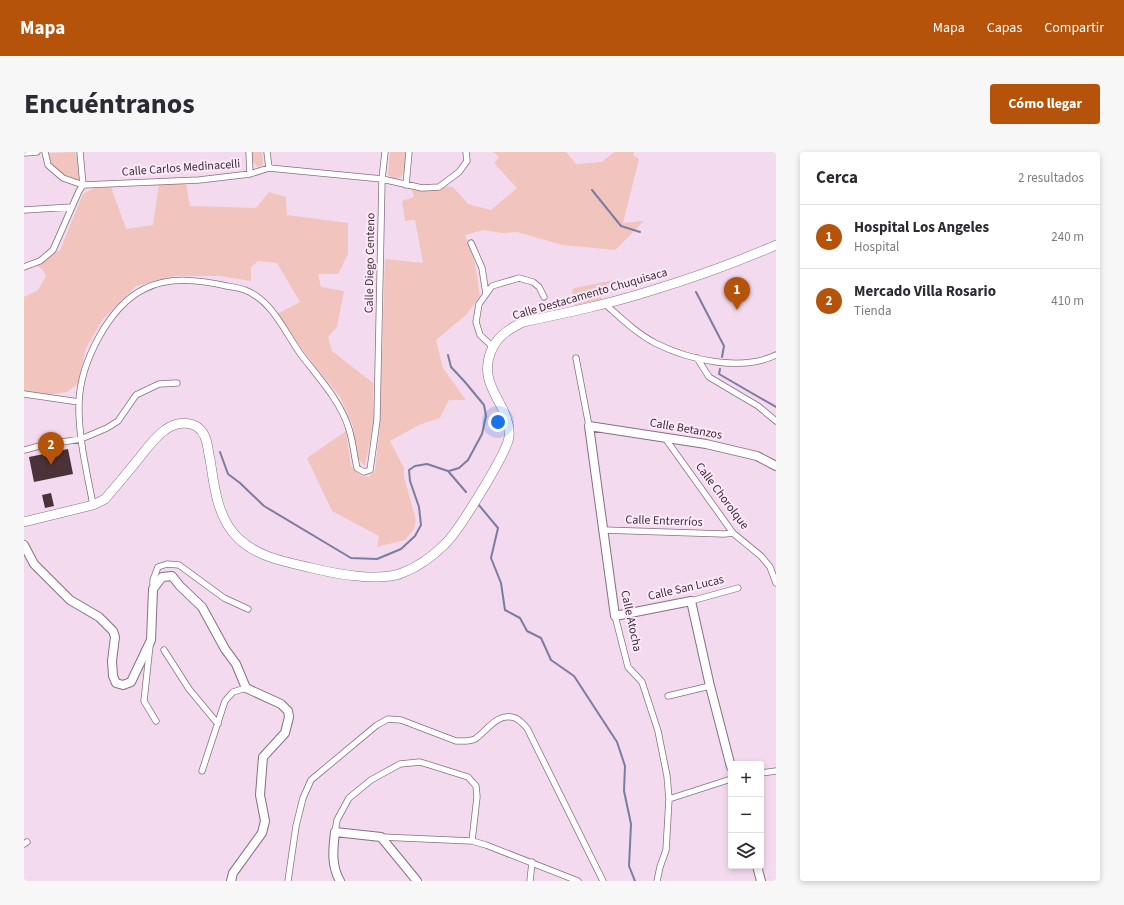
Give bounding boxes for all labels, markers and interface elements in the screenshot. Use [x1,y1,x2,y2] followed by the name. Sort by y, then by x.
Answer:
[20,15,65,42] text: Mapa
[933,18,965,38] text: Mapa
[987,18,1022,38] text: Capas
[1044,18,1104,38] text: Compartir
[24,84,195,124] text: Encuéntranos
[990,84,1100,124] button: Cómo llegar
[121,155,241,181] street label: Calle Carlos Medinacelli
[816,166,858,190] text: Cerca
[1018,169,1084,187] text: 2 resultados
[361,213,379,313] street label: Calle Diego Centeno
[854,217,989,238] text: Hospital Los Angeles
[826,228,832,246] text: 1
[1051,228,1084,246] text: 240 m
[854,238,899,256] text: Hospital
[511,264,669,324] street label: Calle Destacamento Chuquisaca
[724,277,750,310] pin: 1
[854,281,996,302] text: Mercado Villa Rosario
[826,292,832,310] text: 2
[1051,292,1084,310] text: 410 m
[854,302,892,320] text: Tienda
[488,412,508,432] your location
[648,414,724,444] street label: Calle Betanzos
[38,432,64,465] pin: 2
[691,459,753,533] street label: Calle Chorolque
[625,511,703,531] street label: Calle Entrerríos
[646,571,726,605] street label: Calle San Lucas
[616,589,646,653] street label: Calle Atocha
[728,761,764,869] map controls
[728,761,764,797] button: +
[728,797,764,833] button: −
[728,833,764,869] button: layers

